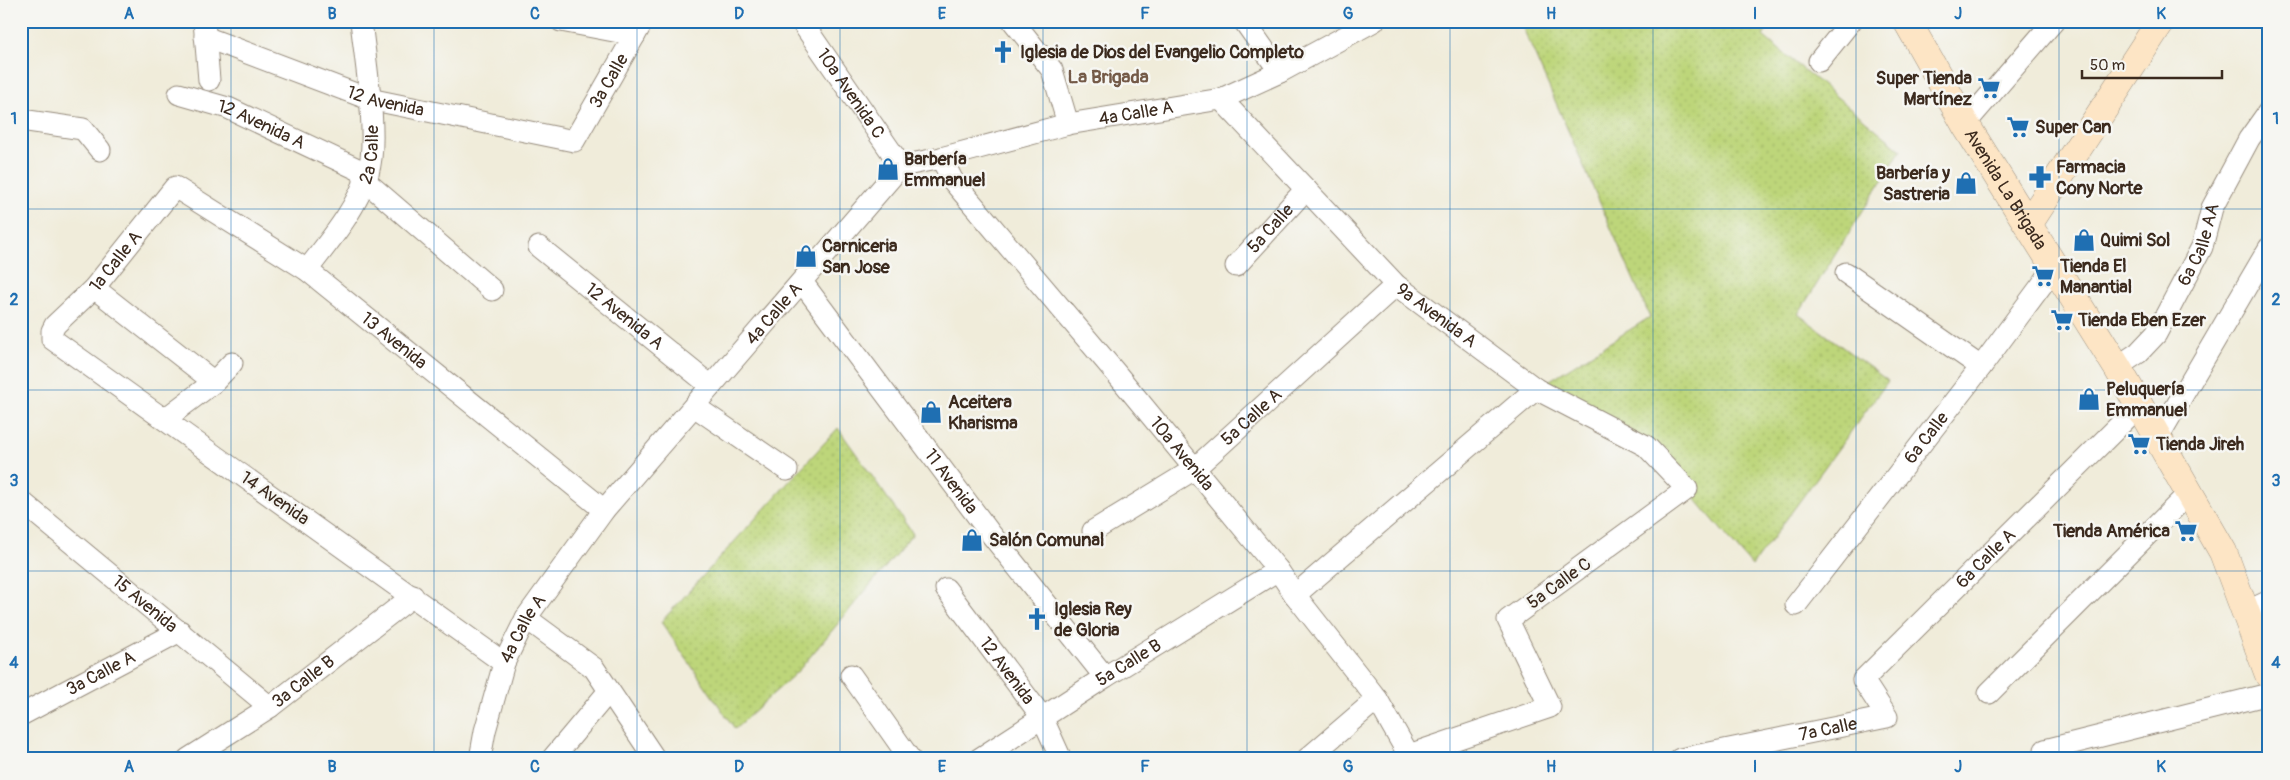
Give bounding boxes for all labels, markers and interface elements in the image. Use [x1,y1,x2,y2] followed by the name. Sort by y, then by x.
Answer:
[124,4,135,24] text: A
[327,4,337,24] text: B
[530,4,540,24] text: C
[734,4,744,24] text: D
[938,4,947,24] text: E
[1140,4,1150,24] text: F
[1343,4,1354,24] text: G
[1546,4,1556,24] text: H
[1753,4,1757,24] text: I
[1954,4,1962,24] text: J
[2156,4,2166,24] text: K
[990,39,1016,65] church icon: Iglesia de Dios del Evangelio Completo
[1020,41,1304,64] place label: Iglesia de Dios del Evangelio Completo
[811,44,890,143] street label: 10a Avenida C
[2082,48,2222,80] scale bar
[584,50,634,113] street label: 3a Calle
[2090,56,2125,75] text: 50 m
[1067,65,1149,89] district label: La Brigada
[1876,67,1973,111] place label: Super Tienda Martínez
[1976,75,2002,101] supermarket icon: Super Tienda Martínez
[343,81,426,122] street label: 12 Avenida
[215,95,309,155] street label: 12 Avenida A
[1097,96,1175,131] street label: 4a Calle A
[11,109,17,129] text: 1
[2273,109,2279,129] text: 1
[2005,114,2031,140] supermarket icon: Super Can
[2035,116,2111,139] place label: Super Can
[1959,124,2052,254] street label: Avenida La Brigada
[354,125,384,187] street label: 2a Calle
[904,148,986,192] place label: Barbería Emmanuel
[875,156,901,182] shop icon: Barbería Emmanuel
[2056,156,2144,200] place label: Farmacia Cony Norte
[1876,162,1951,206] place label: Barbería y Sastreria
[2027,164,2053,190] pharmacy icon: Farmacia Cony Norte
[1953,170,1979,196] shop icon: Barbería y Sastreria
[1242,199,1299,258] street label: 5a Calle
[2172,201,2225,290] street label: 6a Calle AA
[84,226,148,297] street label: 1a Calle A
[2071,227,2097,253] shop icon: Quimi Sol
[2100,229,2170,252] place label: Quimi Sol
[822,235,898,279] place label: Carniceria San Jose
[793,243,819,269] shop icon: Carniceria San Jose
[2059,255,2132,299] place label: Tienda El Manantial
[2030,263,2056,289] supermarket icon: Tienda El Manantial
[580,278,668,355] street label: 12 Avenida A
[741,278,808,350] street label: 4a Calle A
[1391,278,1482,353] street label: 9a Avenida A
[10,290,19,310] text: 2
[2272,290,2281,310] text: 2
[356,307,432,375] street label: 13 Avenida
[2049,307,2075,333] supermarket icon: Tienda Eben Ezer
[2077,309,2206,332] place label: Tienda Eben Ezer
[2106,378,2188,422] place label: Peluquería Emmanuel
[1216,383,1287,451] street label: 5a Calle A
[2076,386,2102,412] shop icon: Peluquería Emmanuel
[948,391,1018,435] place label: Aceitera Kharisma
[918,399,944,425] shop icon: Aceitera Kharisma
[1899,407,1954,469] street label: 6a Calle
[1144,412,1219,496] street label: 10a Avenida
[2126,431,2152,457] supermarket icon: Tienda Jireh
[2155,433,2245,456] place label: Tienda Jireh
[919,444,983,519] street label: 11 Avenida
[236,466,314,531] street label: 14 Avenida
[10,471,19,491] text: 3
[2272,471,2281,491] text: 3
[2173,518,2199,544] supermarket icon: Tienda América
[2052,520,2171,543] place label: Tienda América
[1951,524,2021,593] street label: 6a Calle A
[959,527,985,553] shop icon: Salón Comunal
[989,529,1104,552] place label: Salón Comunal
[1523,552,1596,614] street label: 5a Calle C
[107,570,182,638] street label: 15 Avenida
[495,590,551,667] street label: 4a Calle A
[1054,598,1132,642] place label: Iglesia Rey de Gloria
[1024,606,1050,632] church icon: Iglesia Rey de Gloria
[974,632,1040,709] street label: 12 Avenida
[1092,634,1166,692] street label: 5a Calle B
[62,646,140,701] street label: 3a Calle A
[267,650,339,713] street label: 3a Calle B
[9,653,19,673] text: 4
[2271,653,2281,673] text: 4
[1797,712,1859,747] street label: 7a Calle
[124,757,135,777] text: A
[327,757,337,777] text: B
[530,757,540,777] text: C
[734,757,744,777] text: D
[938,757,947,777] text: E
[1140,757,1150,777] text: F
[1343,757,1354,777] text: G
[1546,757,1556,777] text: H
[1753,757,1757,777] text: I
[1954,757,1962,777] text: J
[2156,757,2166,777] text: K

